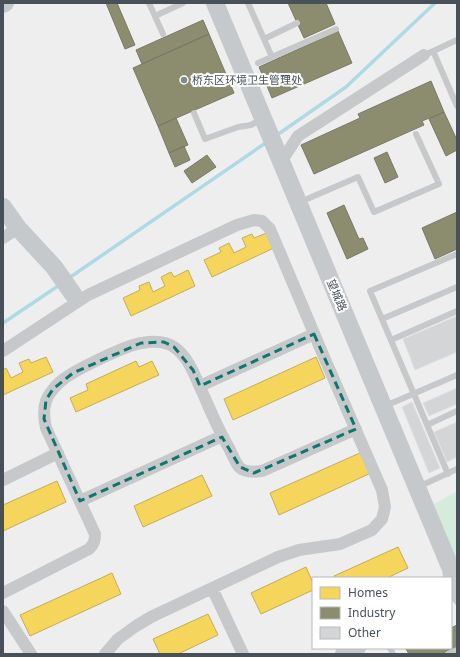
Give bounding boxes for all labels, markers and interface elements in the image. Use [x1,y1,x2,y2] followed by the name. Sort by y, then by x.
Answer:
[192,72,302,87] place label: 桥东区环境卫生管理处
[179,75,189,85] marker: 桥东区环境卫生管理处
[324,277,351,313] street label: 望城路
[312,577,452,649] legend
[348,584,388,601] text: Homes
[348,604,396,621] text: Industry
[348,624,381,641] text: Other

